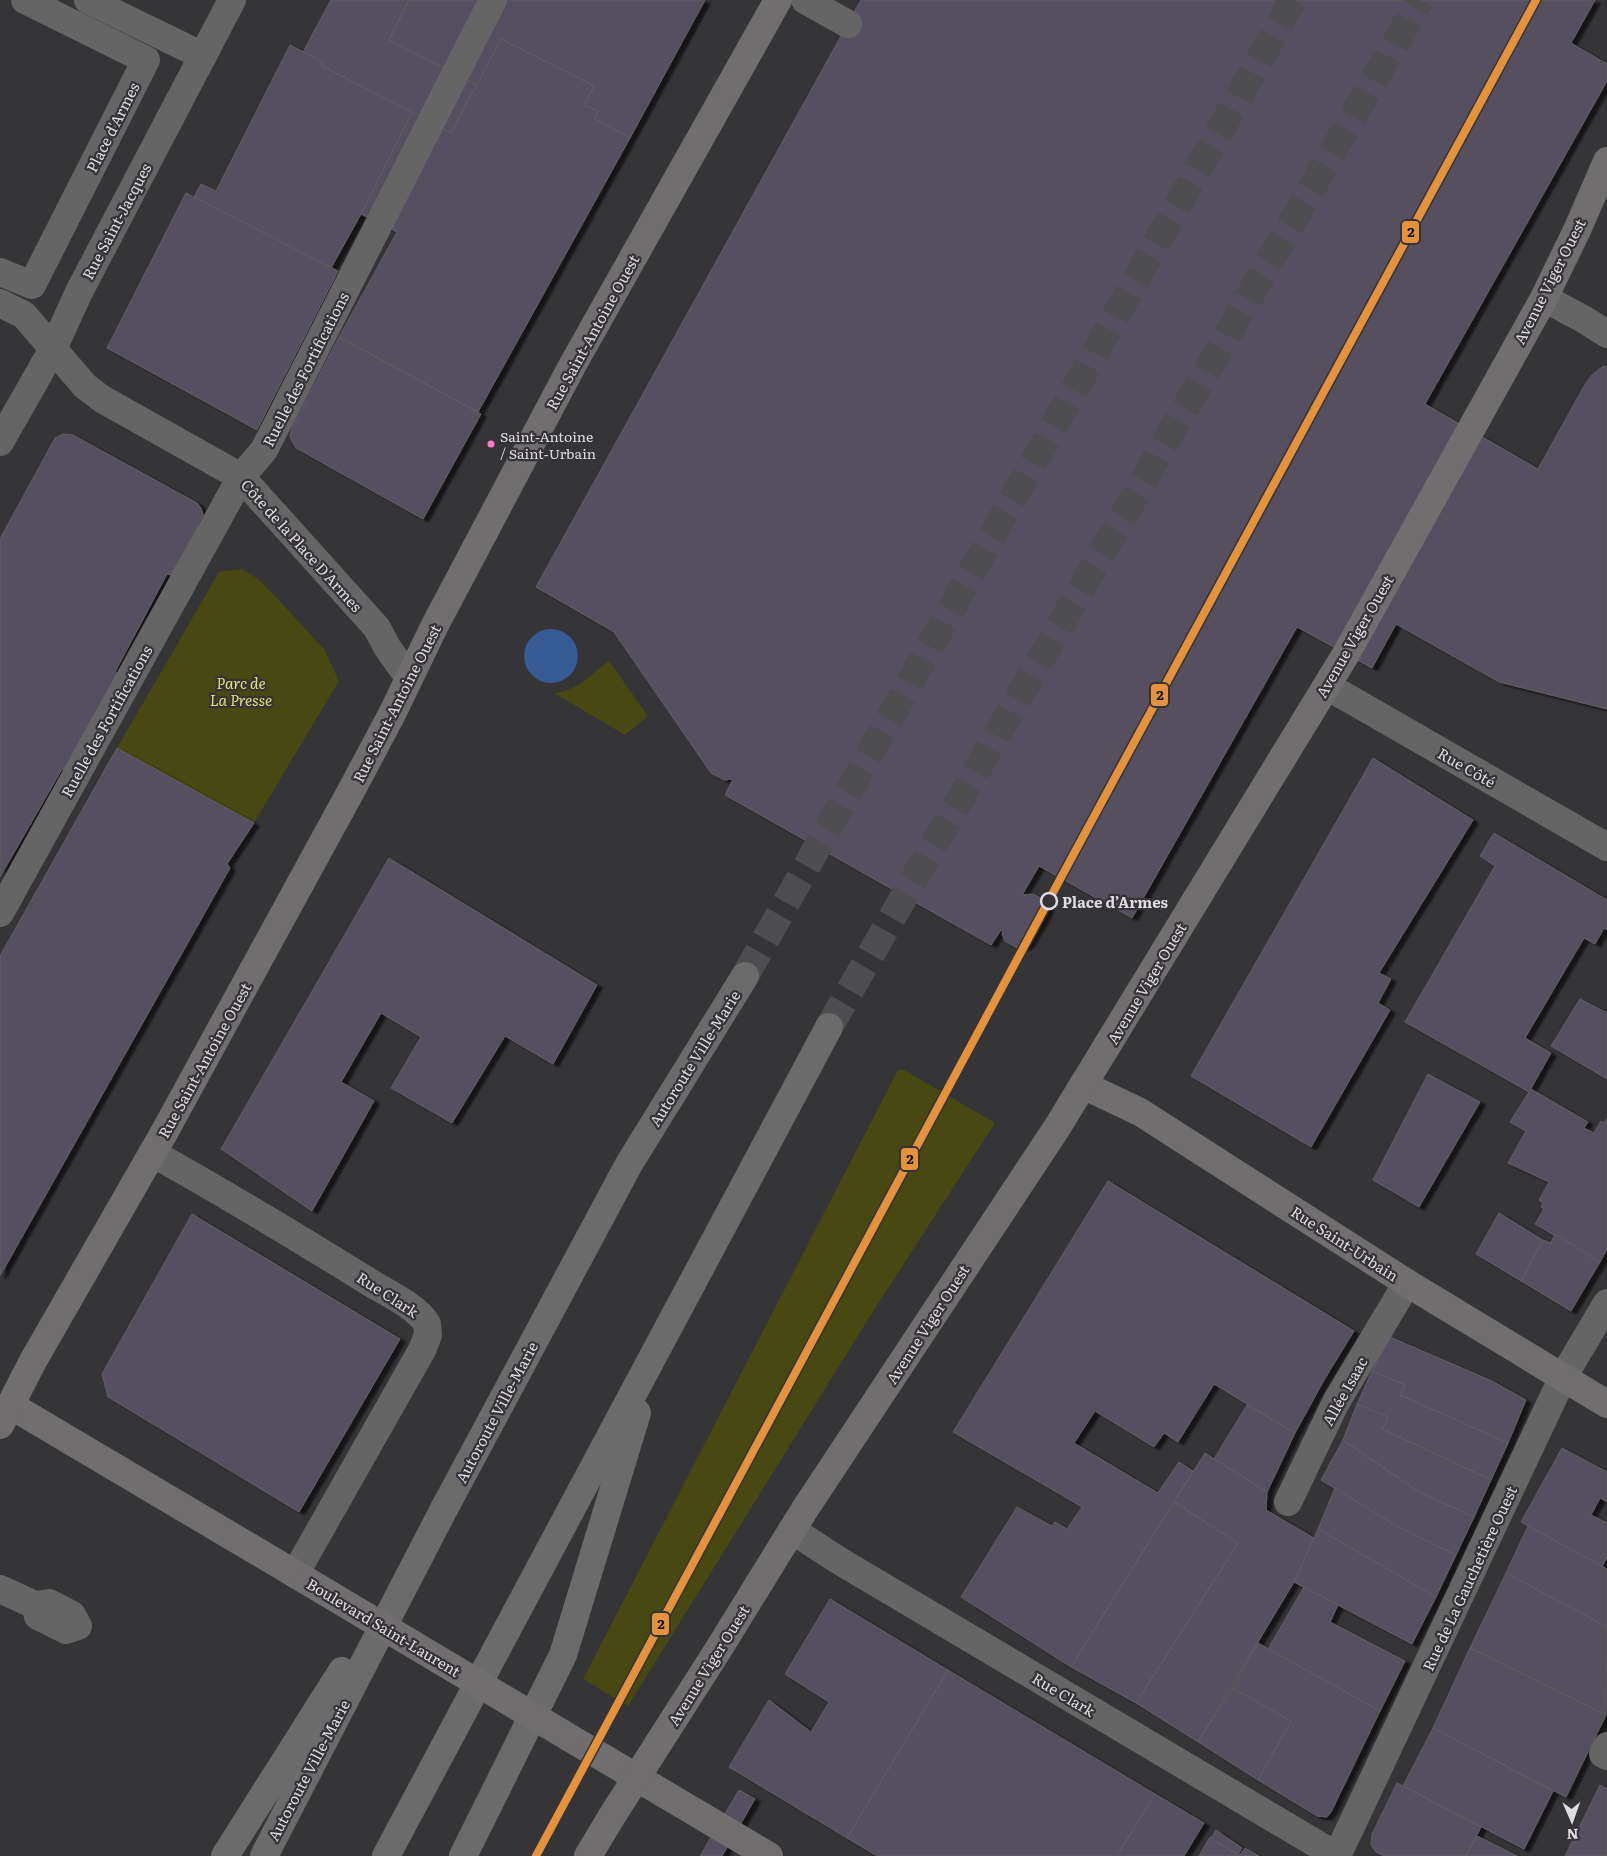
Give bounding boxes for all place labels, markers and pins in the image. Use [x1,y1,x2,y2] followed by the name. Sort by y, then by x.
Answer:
[500,426,596,463] place label: Saint-Antoine / Saint-Urbain
[486,439,496,449] marker: Saint-Antoine / Saint-Urbain
[1062,890,1169,913] place label: Place d’Armes
[1040,892,1058,910] marker: Place d’Armes

